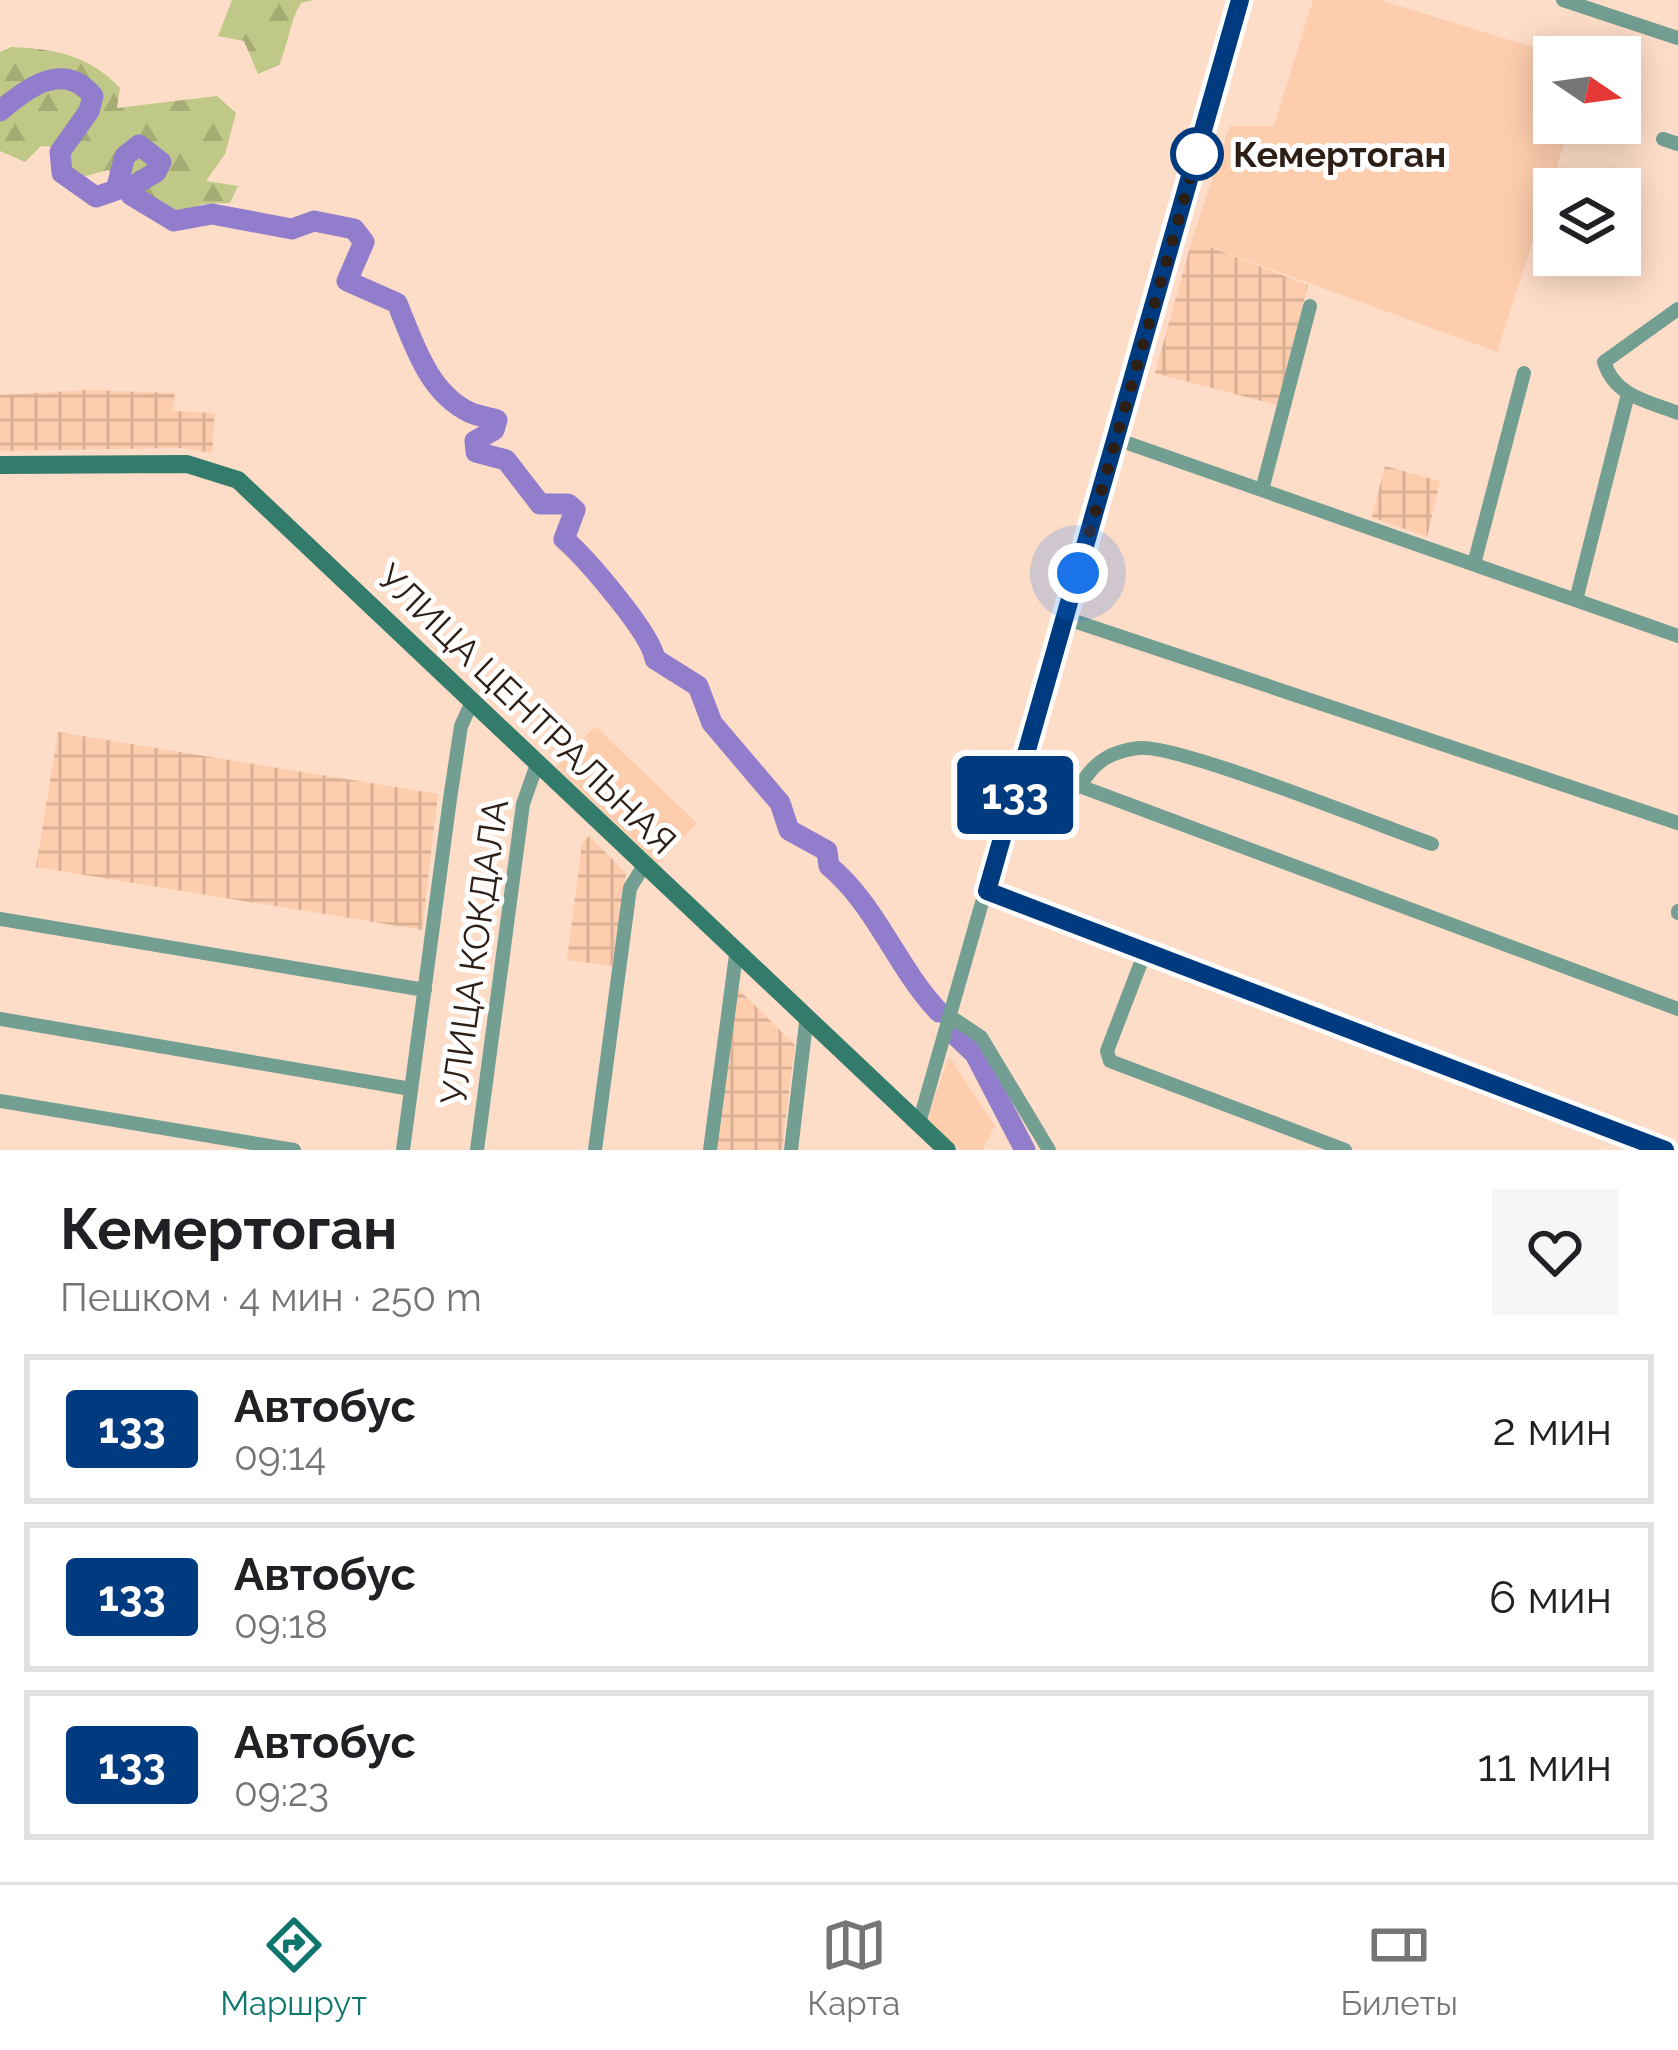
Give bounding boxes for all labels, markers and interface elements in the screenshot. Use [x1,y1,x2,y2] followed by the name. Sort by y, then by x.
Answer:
[1533,36,1641,144] north arrow
[1533,36,1641,276] map controls
[1172,129,1222,179] marker: Кемертоган
[1233,133,1446,175] place label: Кемертоган
[1533,168,1641,276] button: layers
[1048,543,1108,603] your location
[369,556,685,862] street label: УЛИЦА ЦЕНТРАЛЬНАЯ
[946,756,1084,834] line badge: 133
[981,770,1049,819] text: 133
[432,797,516,1107] street label: УЛИЦА КОКДАЛА
[1492,1189,1618,1315] button: heart
[60,1195,397,1262] text: Кемертоган
[60,1274,482,1320] text: Пешком · 4 мин · 250 m
[234,1380,416,1433] text: Автобус
[1493,1403,1612,1456] text: 2 мин
[98,1404,166,1453] text: 133
[234,1433,326,1479] text: 09:14
[234,1548,416,1601] text: Автобус
[1489,1571,1612,1624] text: 6 мин
[98,1572,166,1621] text: 133
[234,1601,328,1647] text: 09:18
[234,1716,416,1769] text: Автобус
[1477,1739,1612,1792] text: 11 мин
[98,1740,166,1789] text: 133
[234,1769,329,1815] text: 09:23
[220,1912,367,2023] tab: Маршрут
[807,1912,900,2023] tab: Карта
[1340,1912,1458,2023] tab: Билеты

